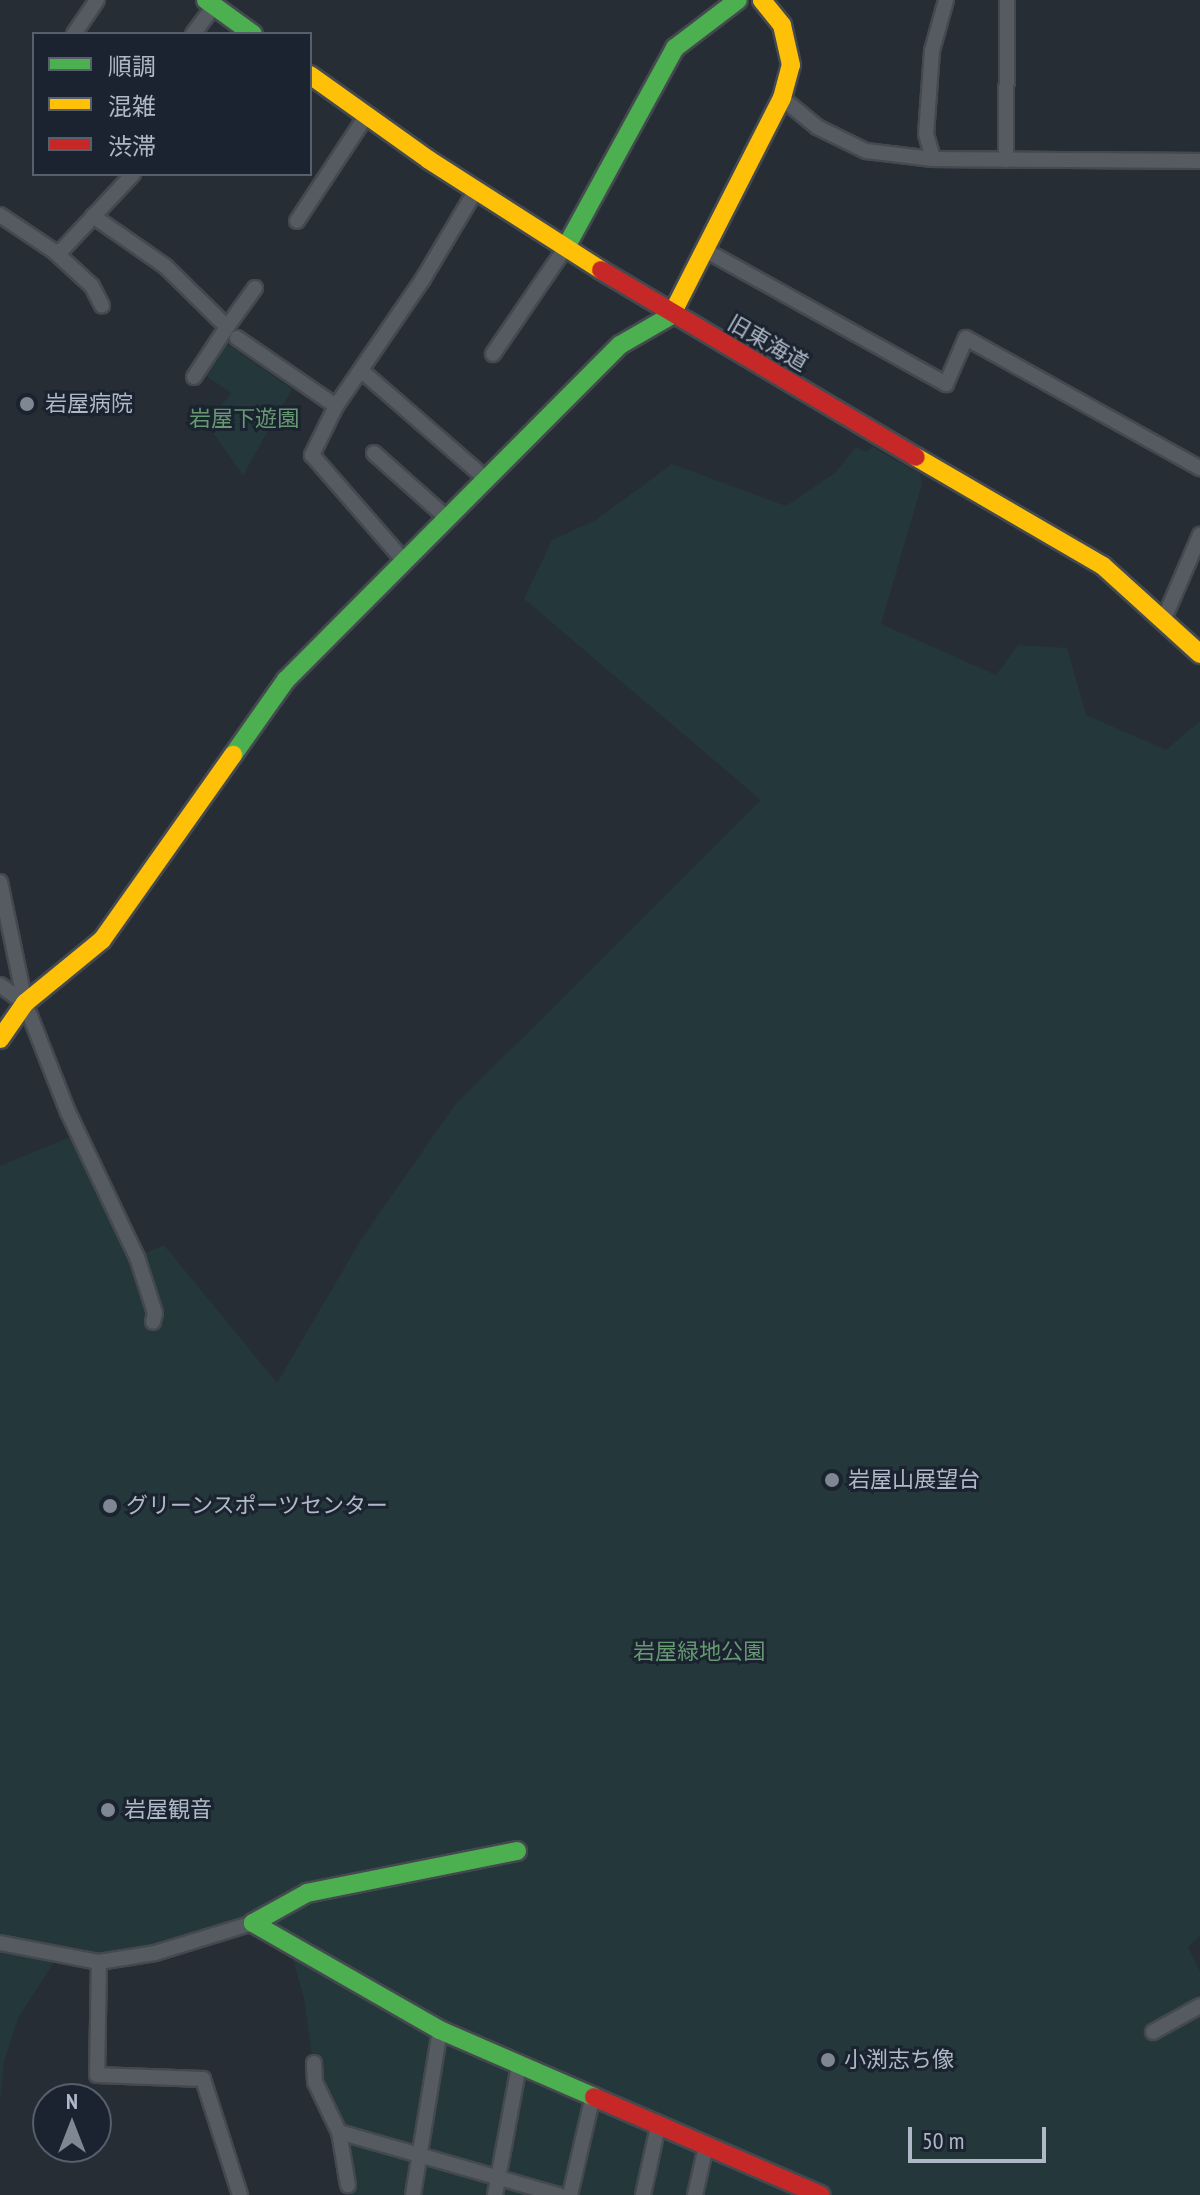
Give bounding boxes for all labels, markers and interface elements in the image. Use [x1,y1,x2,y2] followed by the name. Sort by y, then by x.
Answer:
[32,32,312,176] legend
[108,51,156,82] text: 順調
[108,91,156,122] text: 混雑
[108,131,156,162] text: 渋滞
[723,310,813,376] street label: 旧東海道
[45,391,133,417] place label: 岩屋病院
[16,393,38,415] marker: 岩屋病院
[189,406,299,432] park label: 岩屋下遊園
[848,1467,980,1493] place label: 岩屋山展望台
[823,1471,841,1489] marker: 岩屋山展望台
[126,1493,390,1519] place label: グリーンスポーツセンター
[101,1497,119,1515] marker: グリーンスポーツセンター
[633,1639,765,1665] park label: 岩屋緑地公園
[124,1797,212,1823] place label: 岩屋観音
[99,1801,117,1819] marker: 岩屋観音
[844,2047,954,2073] place label: 小渕志ち像
[819,2051,837,2069] marker: 小渕志ち像
[32,2083,112,2163] north arrow
[66,2087,78,2115] text: N
[912,2111,1050,2161] scale bar
[922,2125,964,2156] text: 50 m

